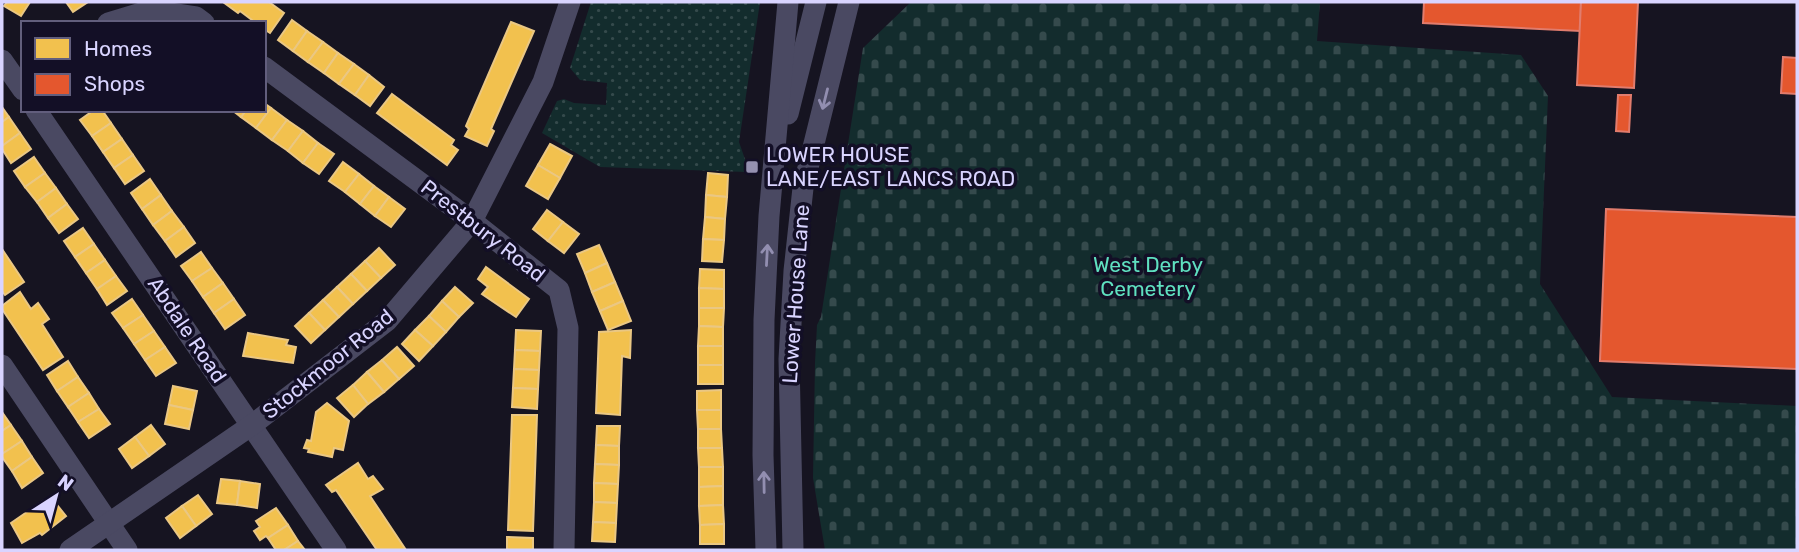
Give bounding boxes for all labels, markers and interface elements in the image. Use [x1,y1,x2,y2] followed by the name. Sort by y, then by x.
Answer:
[21,21,266,112] legend
[84,36,152,61] text: Homes
[84,71,145,96] text: Shops
[818,87,831,110] one-way arrow
[766,142,1015,191] place label: LOWER HOUSE LANE/EAST LANCS ROAD
[744,159,760,175] marker: LOWER HOUSE LANE/EAST LANCS ROAD
[416,174,550,287] street label: Prestbury Road
[777,204,814,384] street label: Lower House Lane
[761,243,774,266] one-way arrow
[1093,252,1203,301] park label: West Derby Cemetery
[143,272,232,387] street label: Abdale Road
[257,303,398,424] street label: Stockmoor Road
[21,461,91,531] north arrow
[53,469,78,496] text: N
[757,471,771,494] one-way arrow

